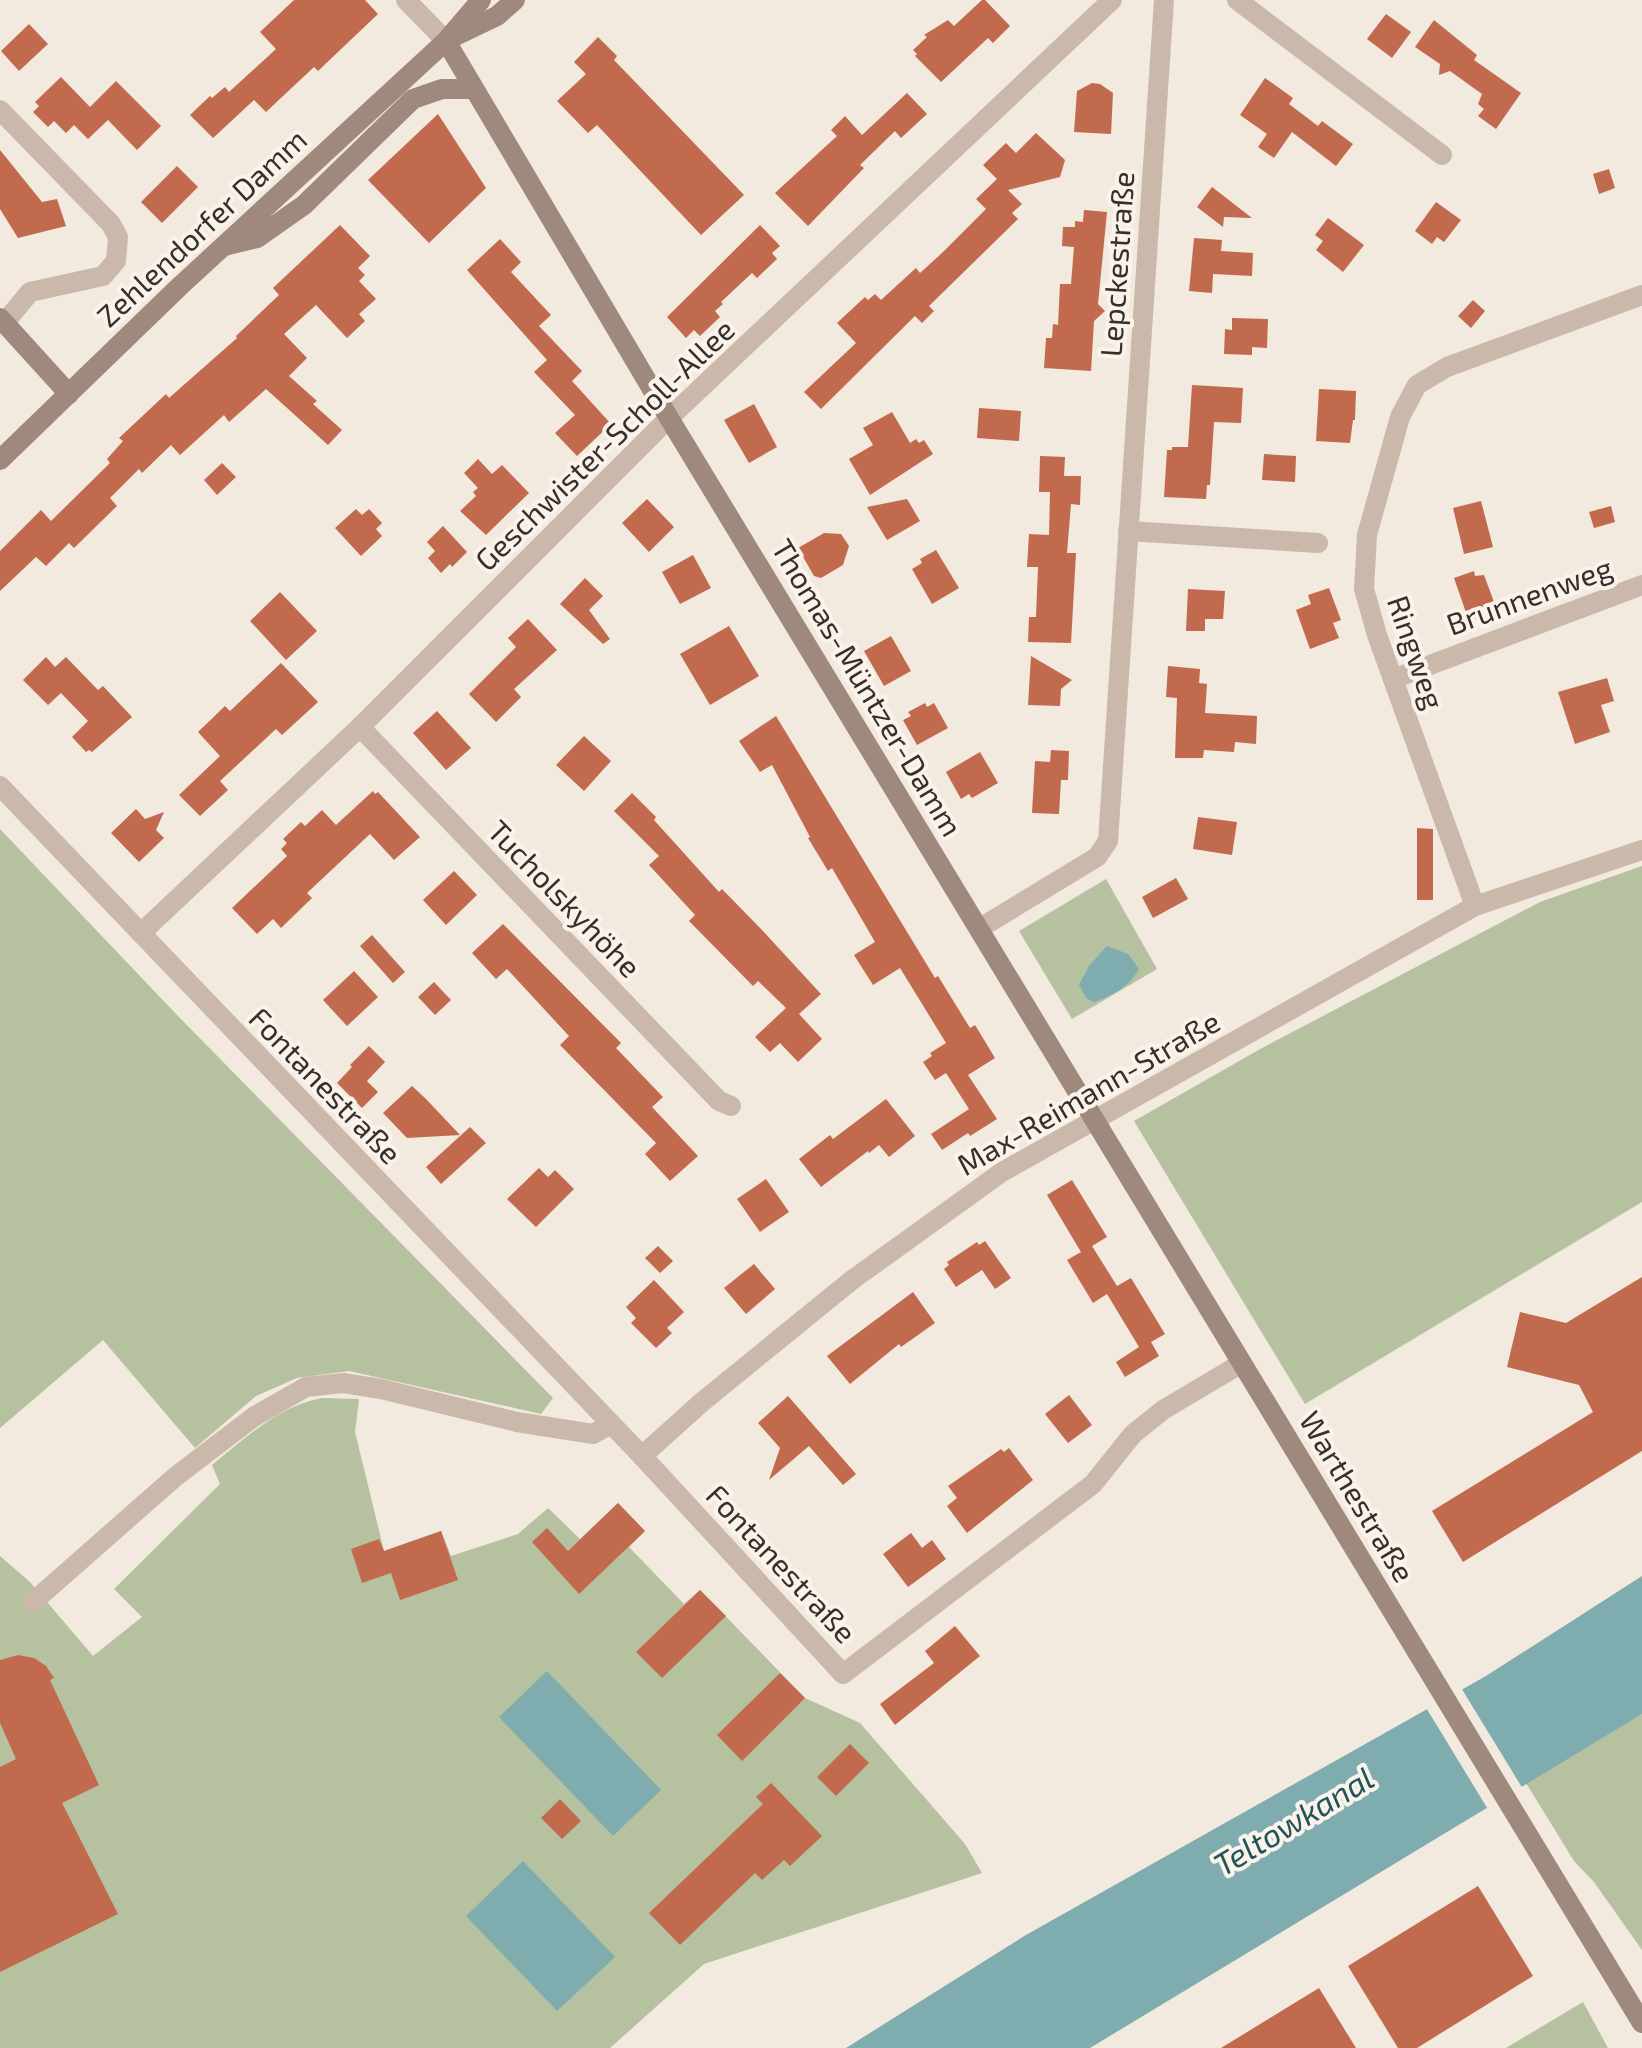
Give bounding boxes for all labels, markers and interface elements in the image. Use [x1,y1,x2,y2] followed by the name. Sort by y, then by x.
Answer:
[89,121,313,333] street label: Zehlendorfer Damm
[1092,170,1140,358] street label: Lepckestraße
[467,311,741,577] street label: Geschwister-Scholl-Allee
[765,532,971,842] street label: Thomas-Müntzer-Damm
[1441,548,1617,642] street label: Brunnenweg
[1381,591,1453,714] street label: Ringweg
[481,812,649,984] street label: Tucholskyhöhe
[242,999,410,1171] street label: Fontanestraße
[950,1002,1226,1182] street label: Max-Reimann-Straße
[1293,1404,1423,1588] street label: Warthestraße
[700,1476,864,1650] street label: Fontanestraße
[1206,1757,1380,1883] water label: Teltowkanal

